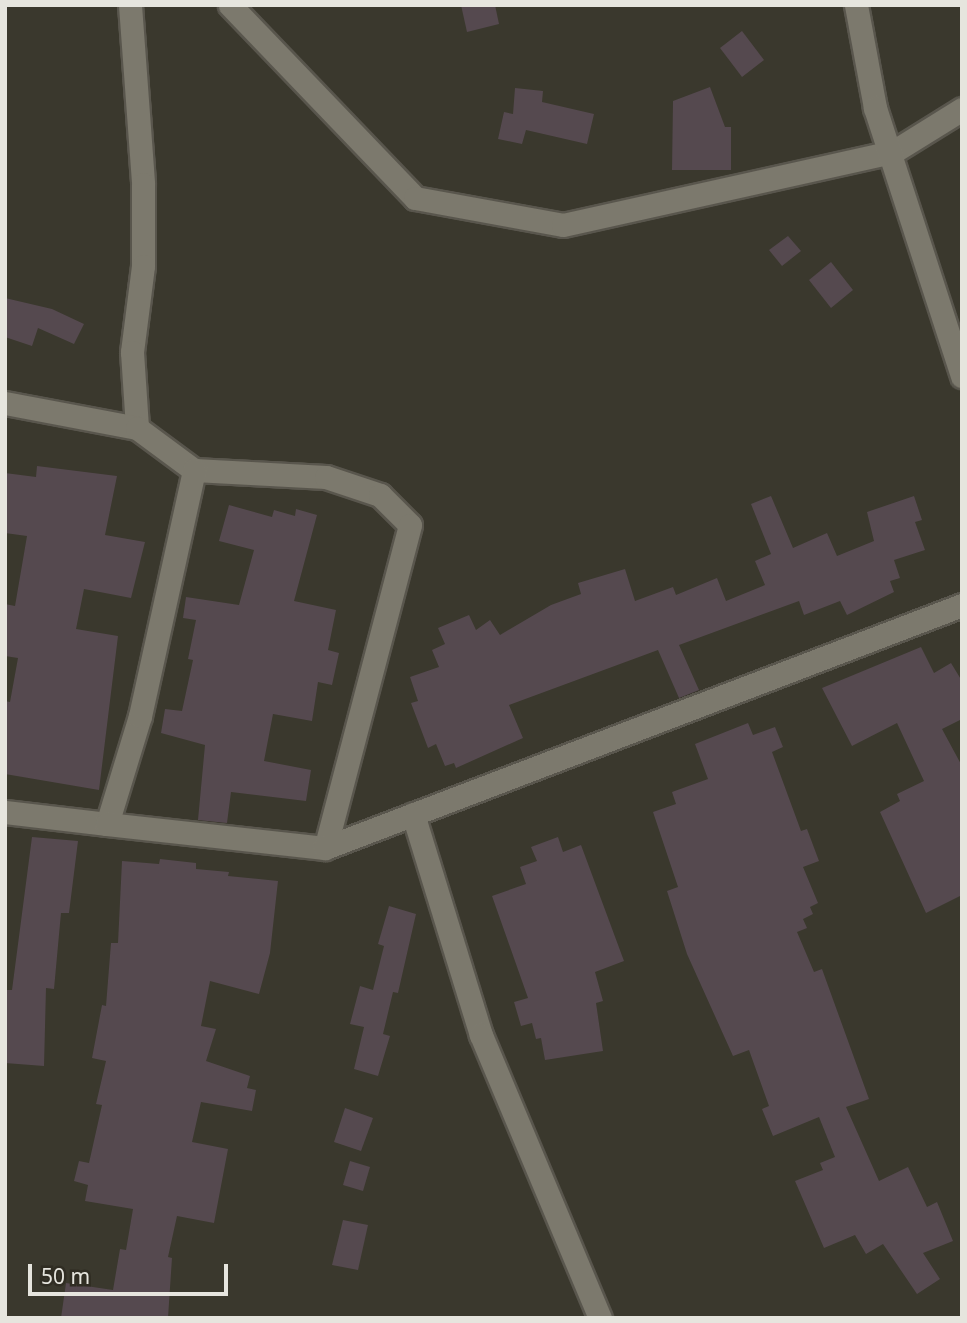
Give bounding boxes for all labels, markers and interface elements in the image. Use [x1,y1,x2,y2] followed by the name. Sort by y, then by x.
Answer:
[32,1250,231,1294] scale bar
[41,1262,90,1290] text: 50 m

